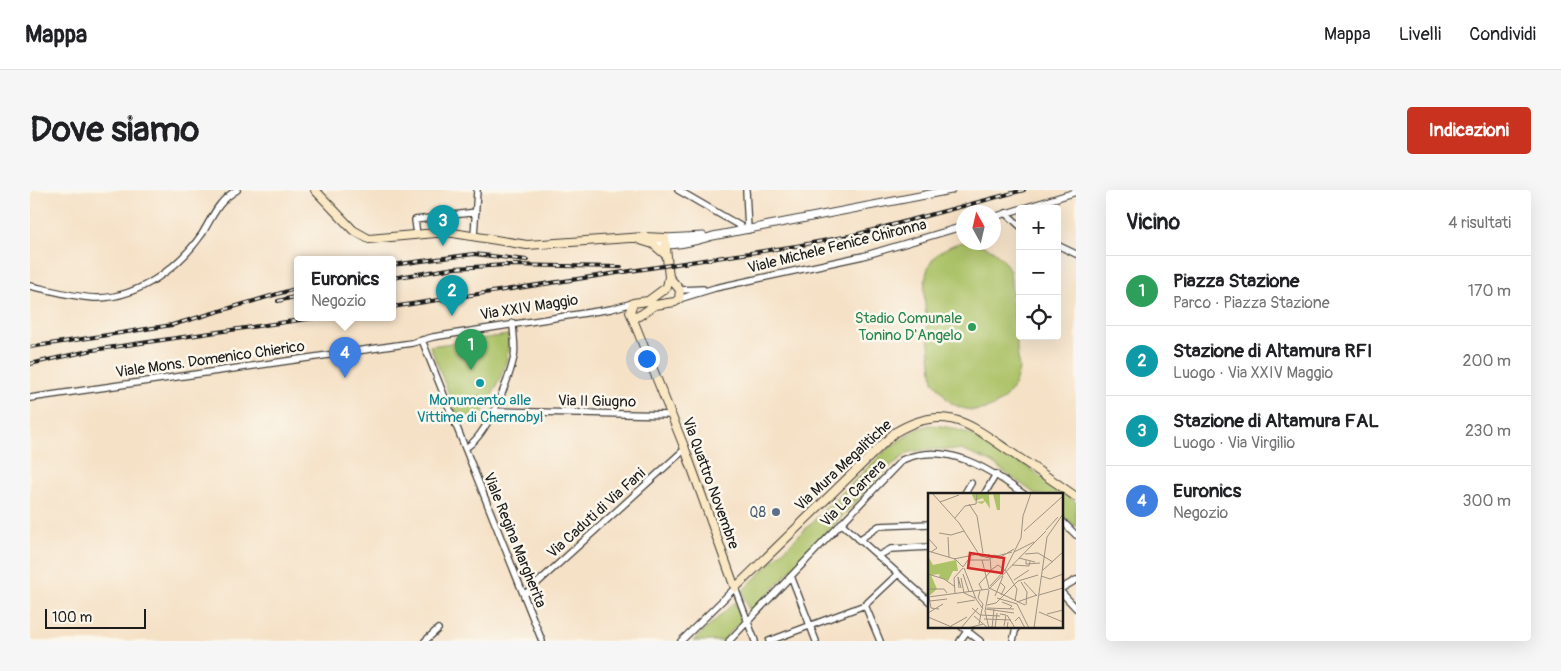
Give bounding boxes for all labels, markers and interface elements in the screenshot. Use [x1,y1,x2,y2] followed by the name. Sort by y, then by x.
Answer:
[25,20,87,49] text: Mappa
[1324,23,1371,46] text: Mappa
[1399,23,1441,46] text: Livelli
[1469,23,1536,46] text: Condividi
[1407,107,1531,154] button: Indicazioni
[30,108,199,152] text: Dove siamo
[427,205,459,246] pin: 3
[956,205,1001,250] north arrow
[1016,205,1061,340] map controls
[1016,205,1061,250] button: +
[1126,209,1180,236] text: Vicino
[1448,213,1511,233] text: 4 risultati
[746,215,929,278] street label: Viale Michele Fenice Chironna
[1016,250,1061,295] button: −
[294,256,396,321] popup
[311,267,379,291] text: Euronics
[1173,269,1299,293] text: Piazza Stazione
[436,275,468,316] pin: 2
[1139,281,1145,301] text: 1
[1468,281,1511,301] text: 170 m
[479,290,579,325] street label: Via XXIV Maggio
[311,291,366,311] text: Negozio
[1173,293,1330,313] text: Parco · Piazza Stazione
[1016,295,1061,340] button: locate
[855,309,963,345] place label: Stadio Comunale Tonino D'Angelo
[966,321,978,333] marker: Stadio Comunale Tonino D'Angelo
[455,329,487,370] pin: 1
[114,337,306,382] street label: Viale Mons. Domenico Chierico
[329,337,361,378] pin: 4
[1173,339,1372,363] text: Stazione di Altamura RFI
[634,346,660,372] your location
[1138,351,1146,371] text: 2
[1463,351,1511,371] text: 200 m
[1173,363,1333,383] text: Luogo · Via XXIV Maggio
[474,377,486,389] marker: Monumento alle Vittime di Chernobyl
[417,391,543,427] place label: Monumento alle Vittime di Chernobyl
[558,391,636,412] street label: Via II Giugno
[1173,409,1379,433] text: Stazione di Altamura FAL
[678,415,743,552] street label: Via Quattro Novembre
[791,415,896,515] street label: Via Mura Megalitiche
[1138,421,1146,441] text: 3
[1465,421,1511,441] text: 230 m
[1173,433,1295,453] text: Luogo · Via Virgilio
[816,455,890,531] street label: Via La Carrera
[543,464,650,563] street label: Via Caduti di Via Fani
[479,470,550,611] street label: Viale Regina Margherita
[1173,479,1241,503] text: Euronics
[1137,491,1147,511] text: 4
[1463,491,1511,511] text: 300 m
[928,493,1064,628] inset map
[749,503,766,522] place label: Q8
[1173,503,1228,523] text: Negozio
[770,506,782,518] marker: Q8
[45,606,146,629] scale bar
[52,609,92,626] text: 100 m

